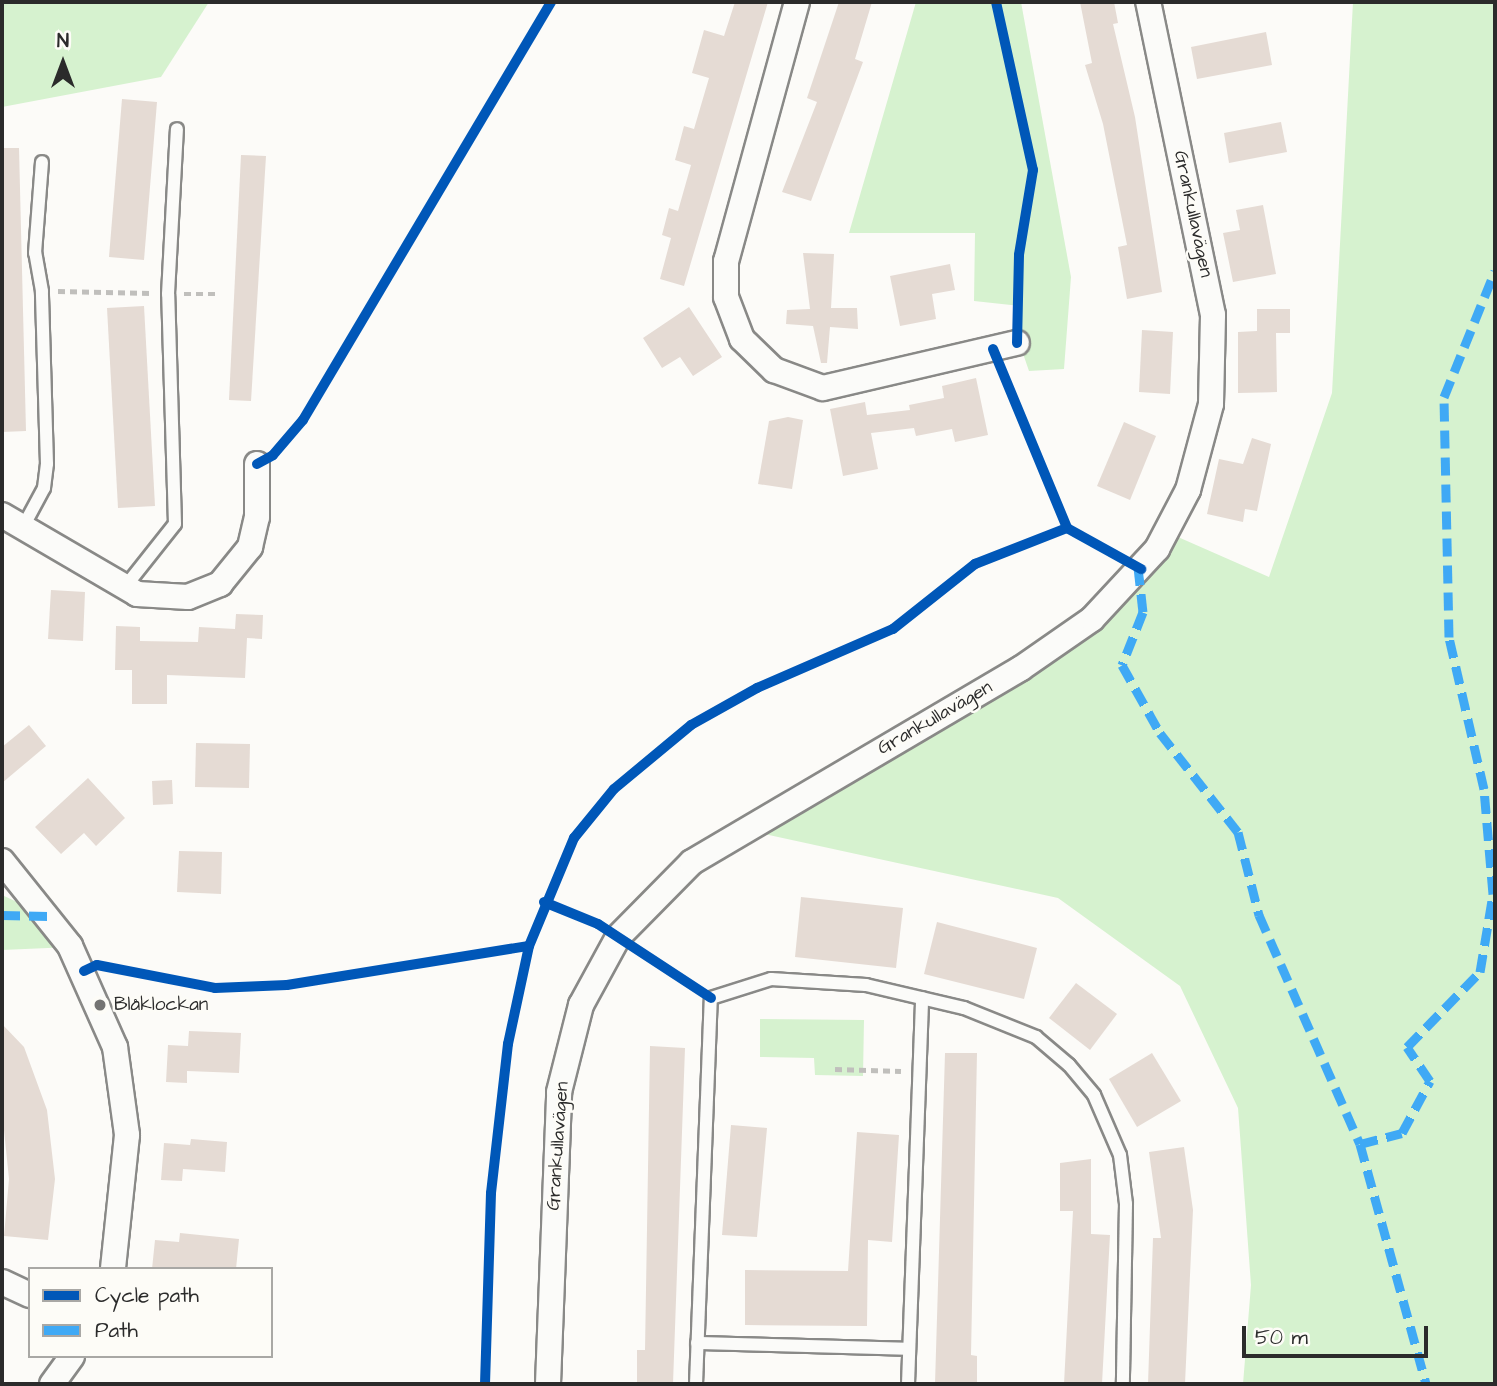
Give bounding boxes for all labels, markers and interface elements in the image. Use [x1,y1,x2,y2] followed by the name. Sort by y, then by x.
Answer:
[28,28,98,98] north arrow
[57,28,69,55] text: N
[1168,149,1218,279] street label: Grankullavägen
[874,676,996,760] street label: Grankullavägen
[114,994,208,1016] place label: Blåklockan
[92,997,108,1013] marker: Blåklockan
[542,1081,574,1211] street label: Grankullavägen
[28,1267,273,1358] legend
[95,1281,199,1310] text: Cycle path
[1245,1312,1430,1356] scale bar
[95,1316,138,1345] text: Path
[1255,1323,1308,1352] text: 50 m

